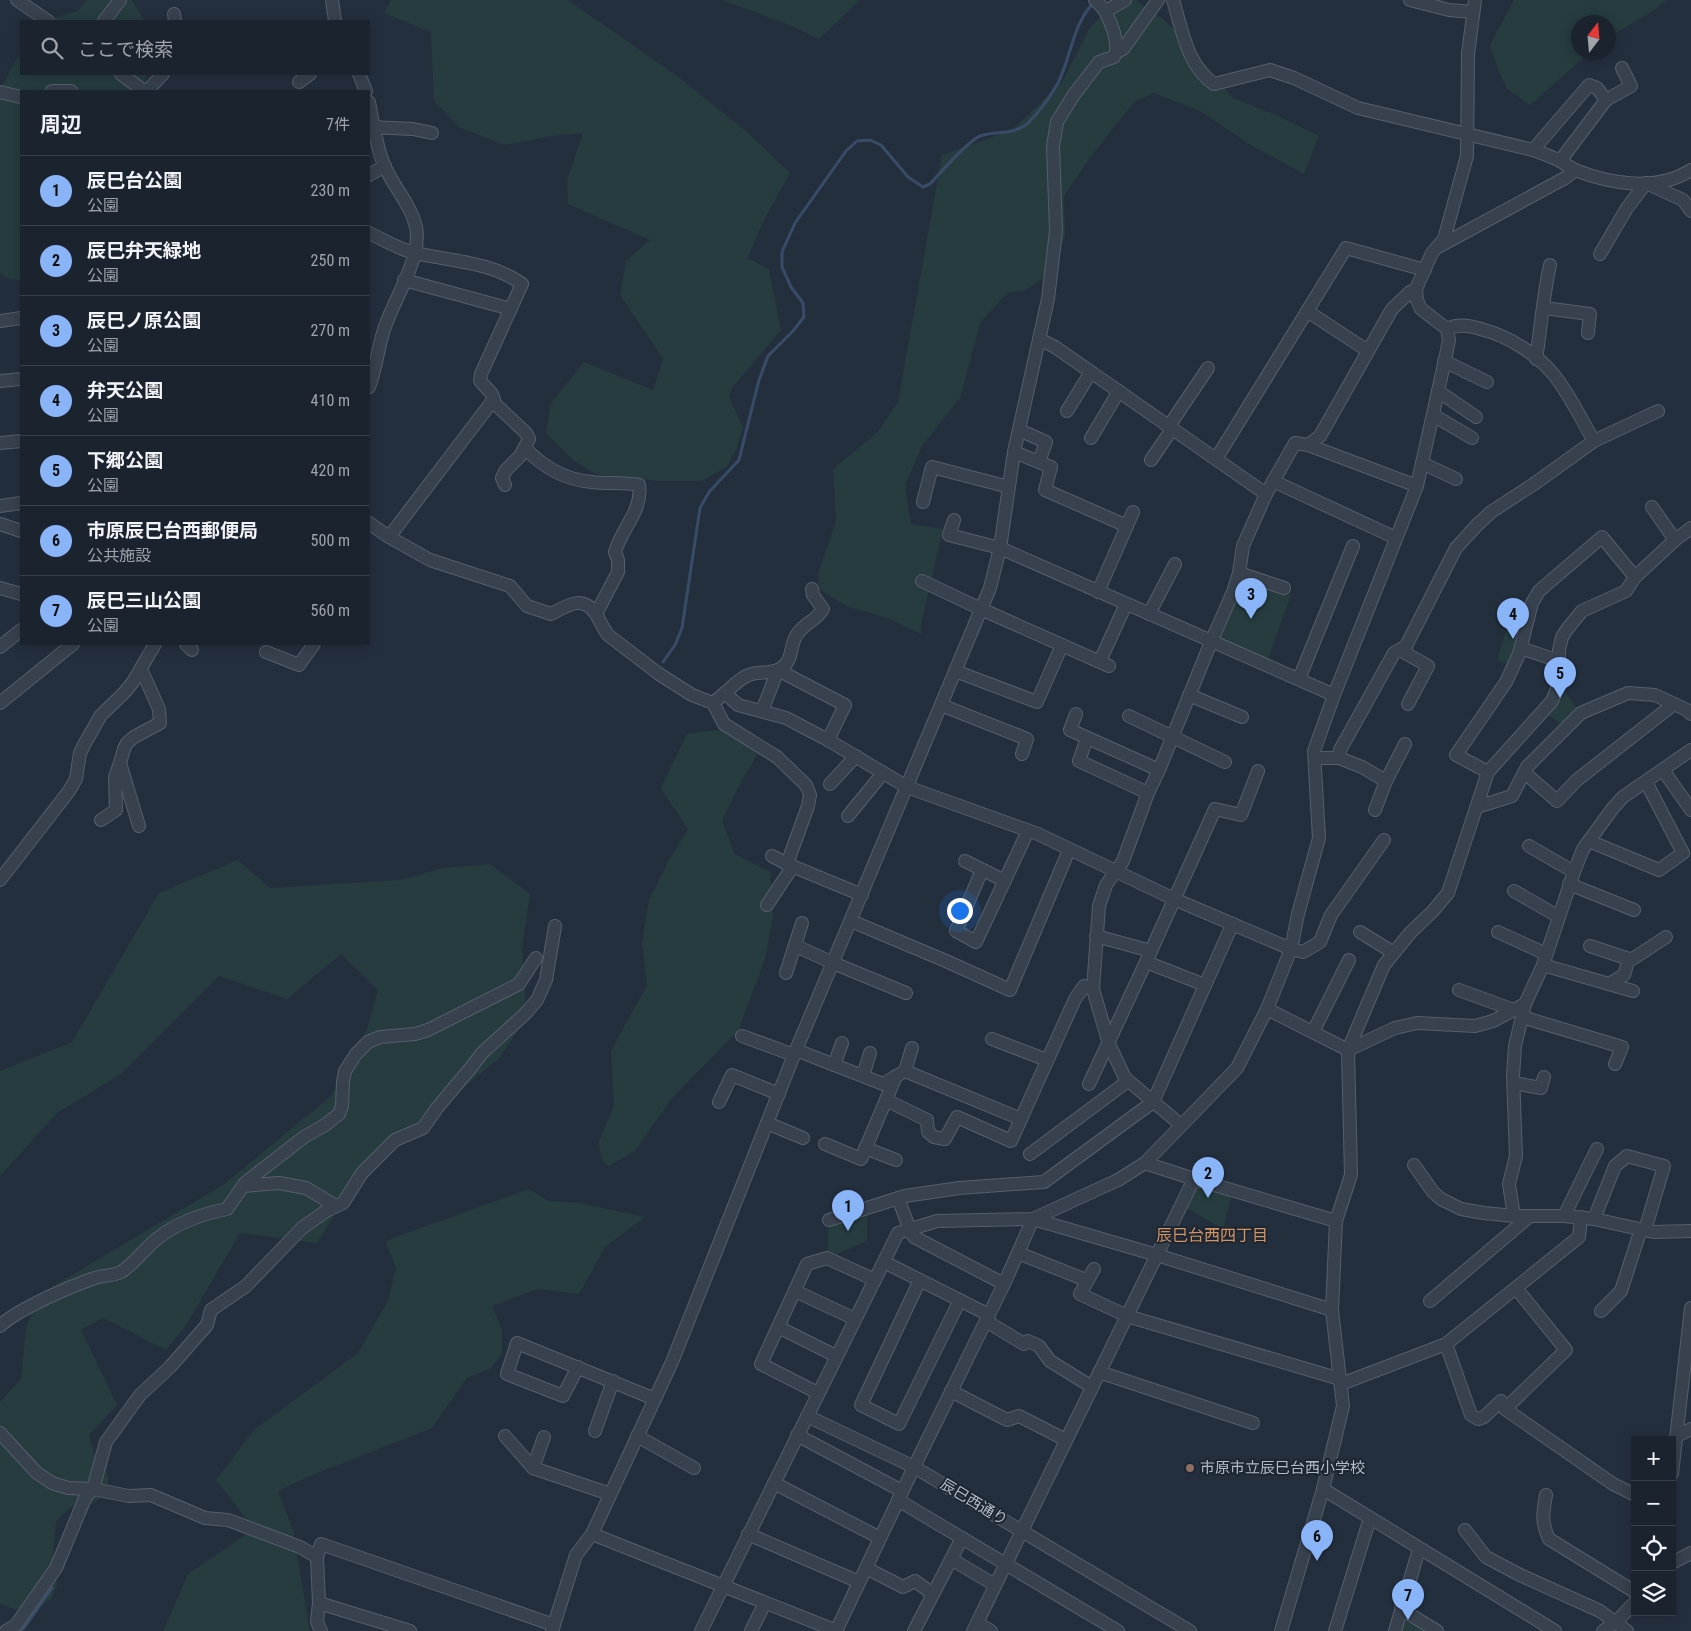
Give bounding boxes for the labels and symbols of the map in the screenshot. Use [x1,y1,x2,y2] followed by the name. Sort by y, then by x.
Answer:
[1571,15,1616,60] north arrow
[1235,578,1267,619] pin: 3
[1497,598,1529,639] pin: 4
[1544,657,1576,698] pin: 5
[947,898,973,924] your location
[1192,1157,1224,1198] pin: 2
[832,1190,864,1231] pin: 1
[1156,1226,1268,1245] district label: 辰巳台西四丁目
[1200,1459,1365,1477] place label: 市原市立辰巳台西小学校
[1184,1462,1196,1474] marker: 市原市立辰巳台西小学校
[937,1475,1011,1529] street label: 辰巳西通り
[1301,1520,1333,1561] pin: 6
[1392,1579,1424,1620] pin: 7

